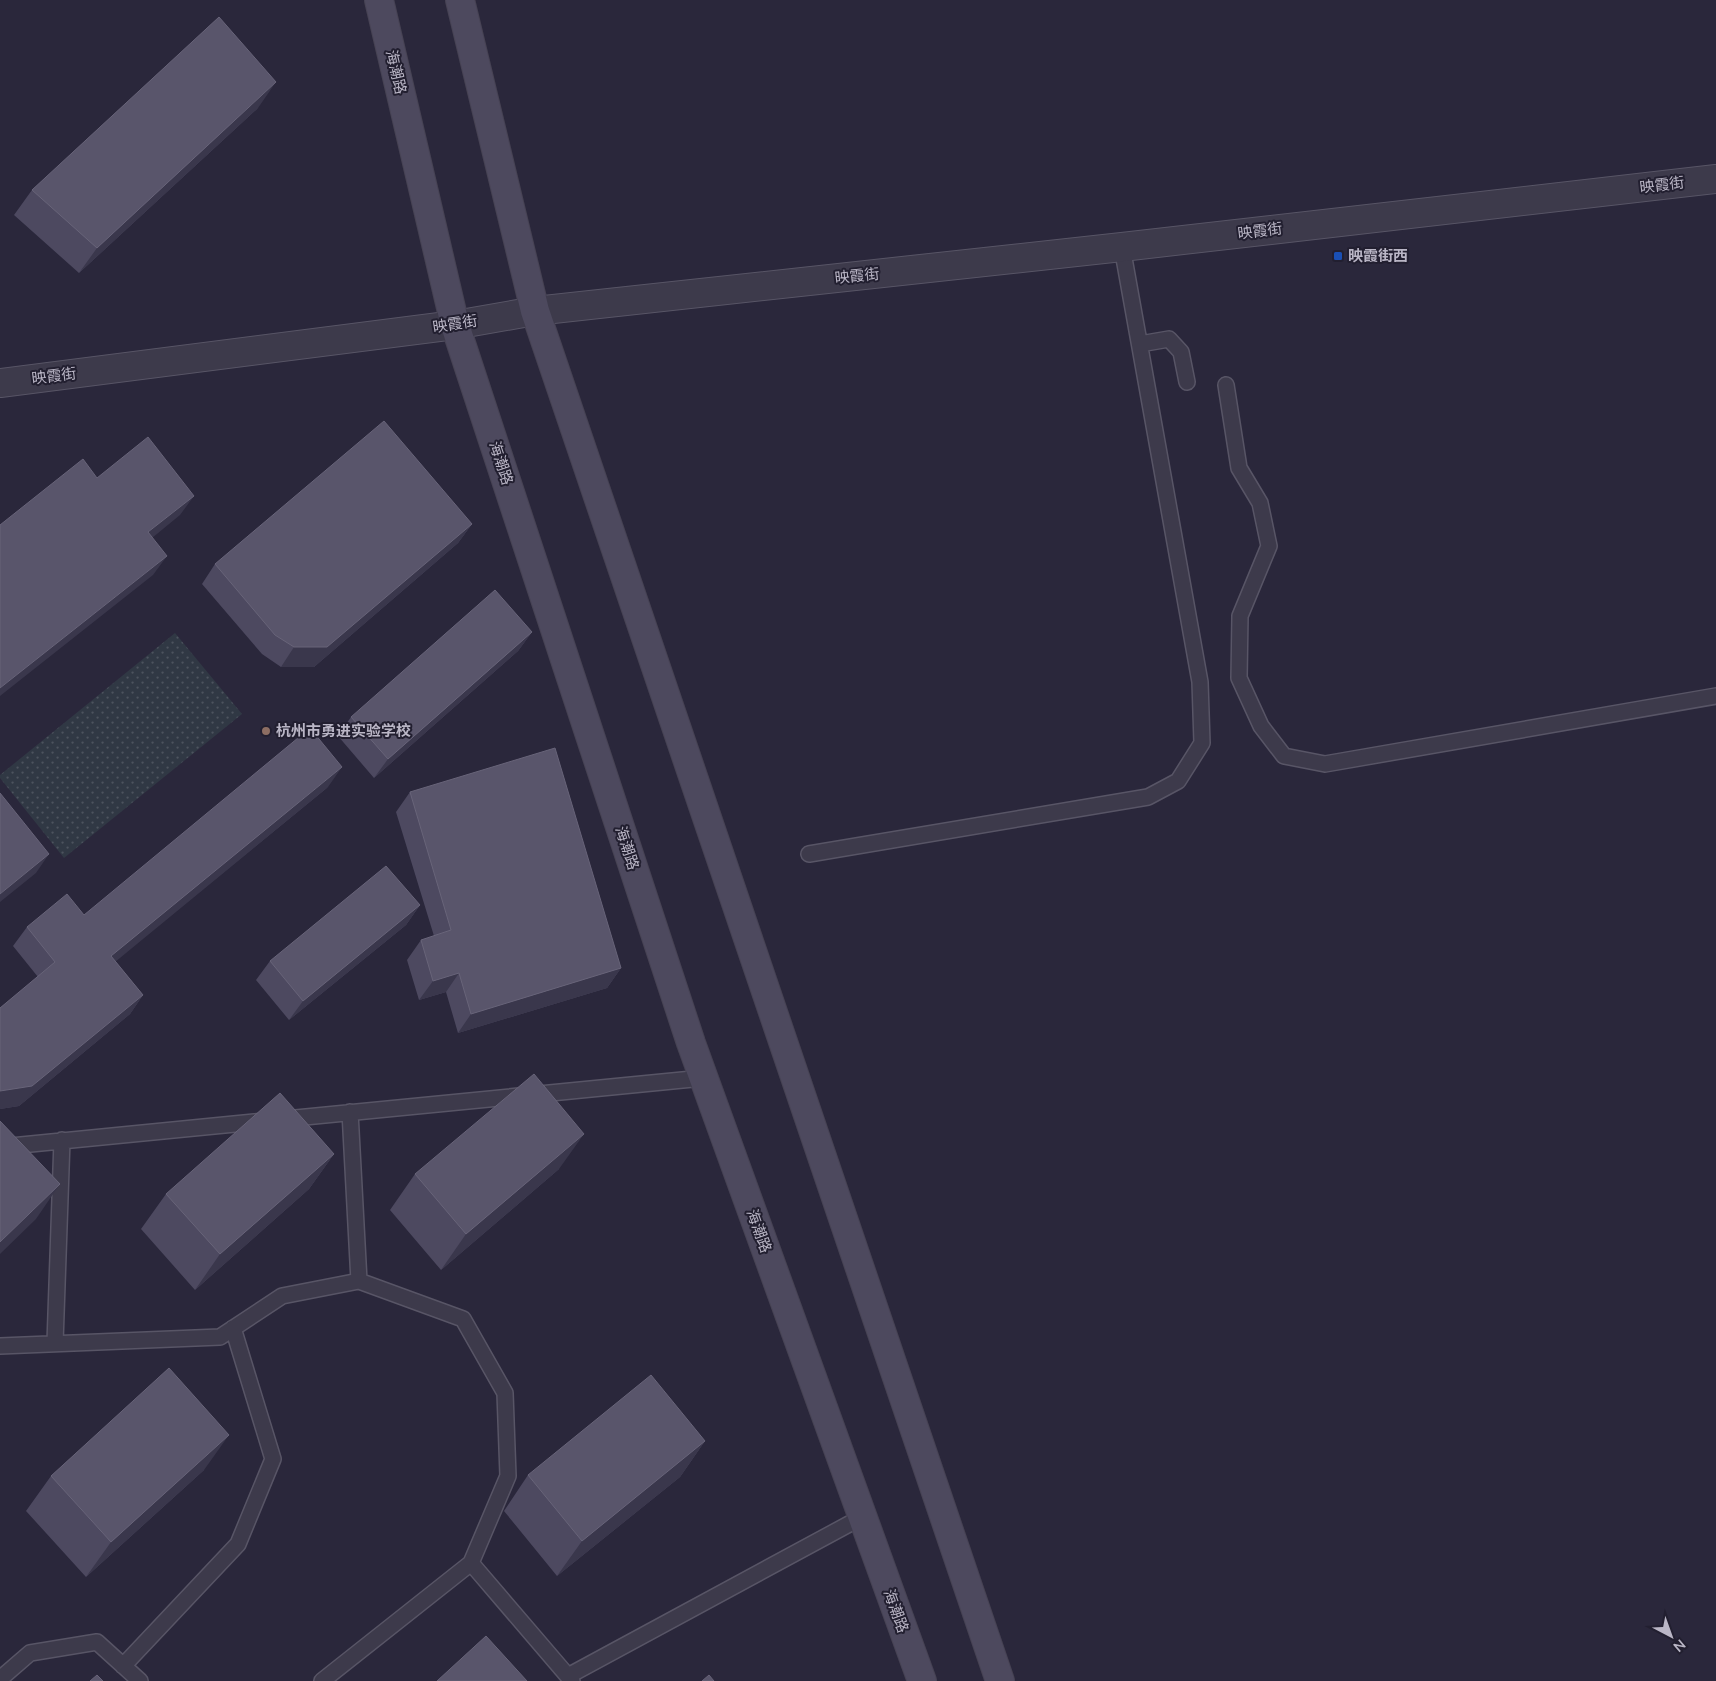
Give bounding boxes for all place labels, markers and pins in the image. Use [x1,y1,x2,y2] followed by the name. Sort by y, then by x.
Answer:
[1348,246,1408,265] place label: 映霞街西
[1332,250,1344,262] marker: 映霞街西
[276,721,411,740] place label: 杭州市勇进实验学校
[260,725,272,737] marker: 杭州市勇进实验学校

